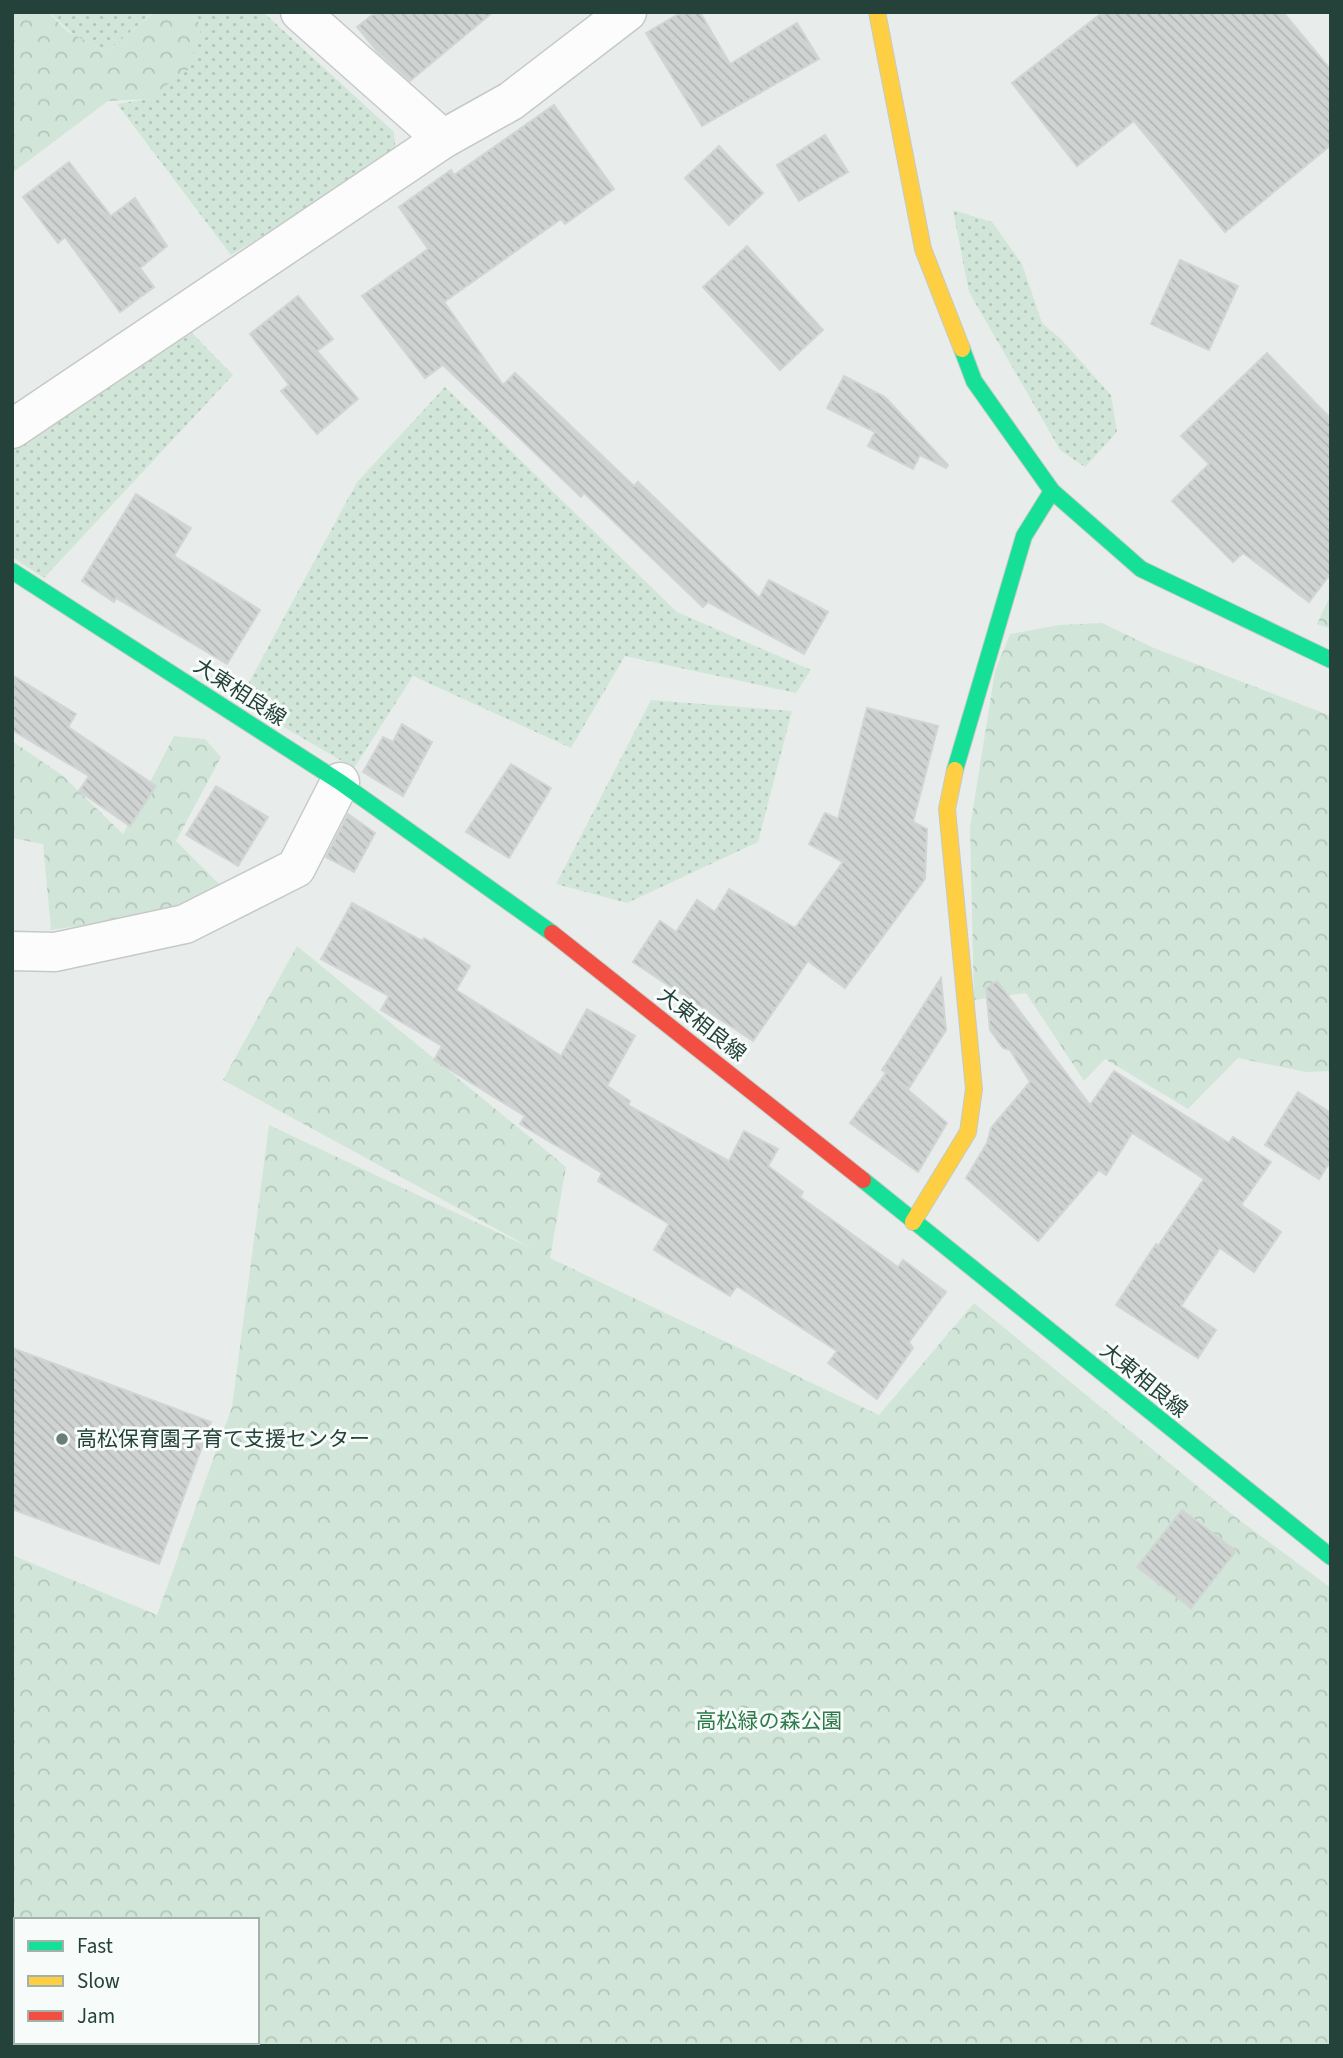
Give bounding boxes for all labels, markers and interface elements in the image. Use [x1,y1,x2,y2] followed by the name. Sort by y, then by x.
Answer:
[188,651,292,733] street label: 大東相良線
[651,980,753,1068] street label: 大東相良線
[1094,1335,1194,1425] street label: 大東相良線
[76,1424,370,1454] place label: 高松保育園子育て支援センター
[54,1431,70,1447] marker: 高松保育園子育て支援センター
[696,1706,843,1736] park label: 高松緑の森公園
[14,1918,259,2044] legend
[77,1931,113,1961] text: Fast
[77,1966,120,1996] text: Slow
[77,2001,115,2031] text: Jam

